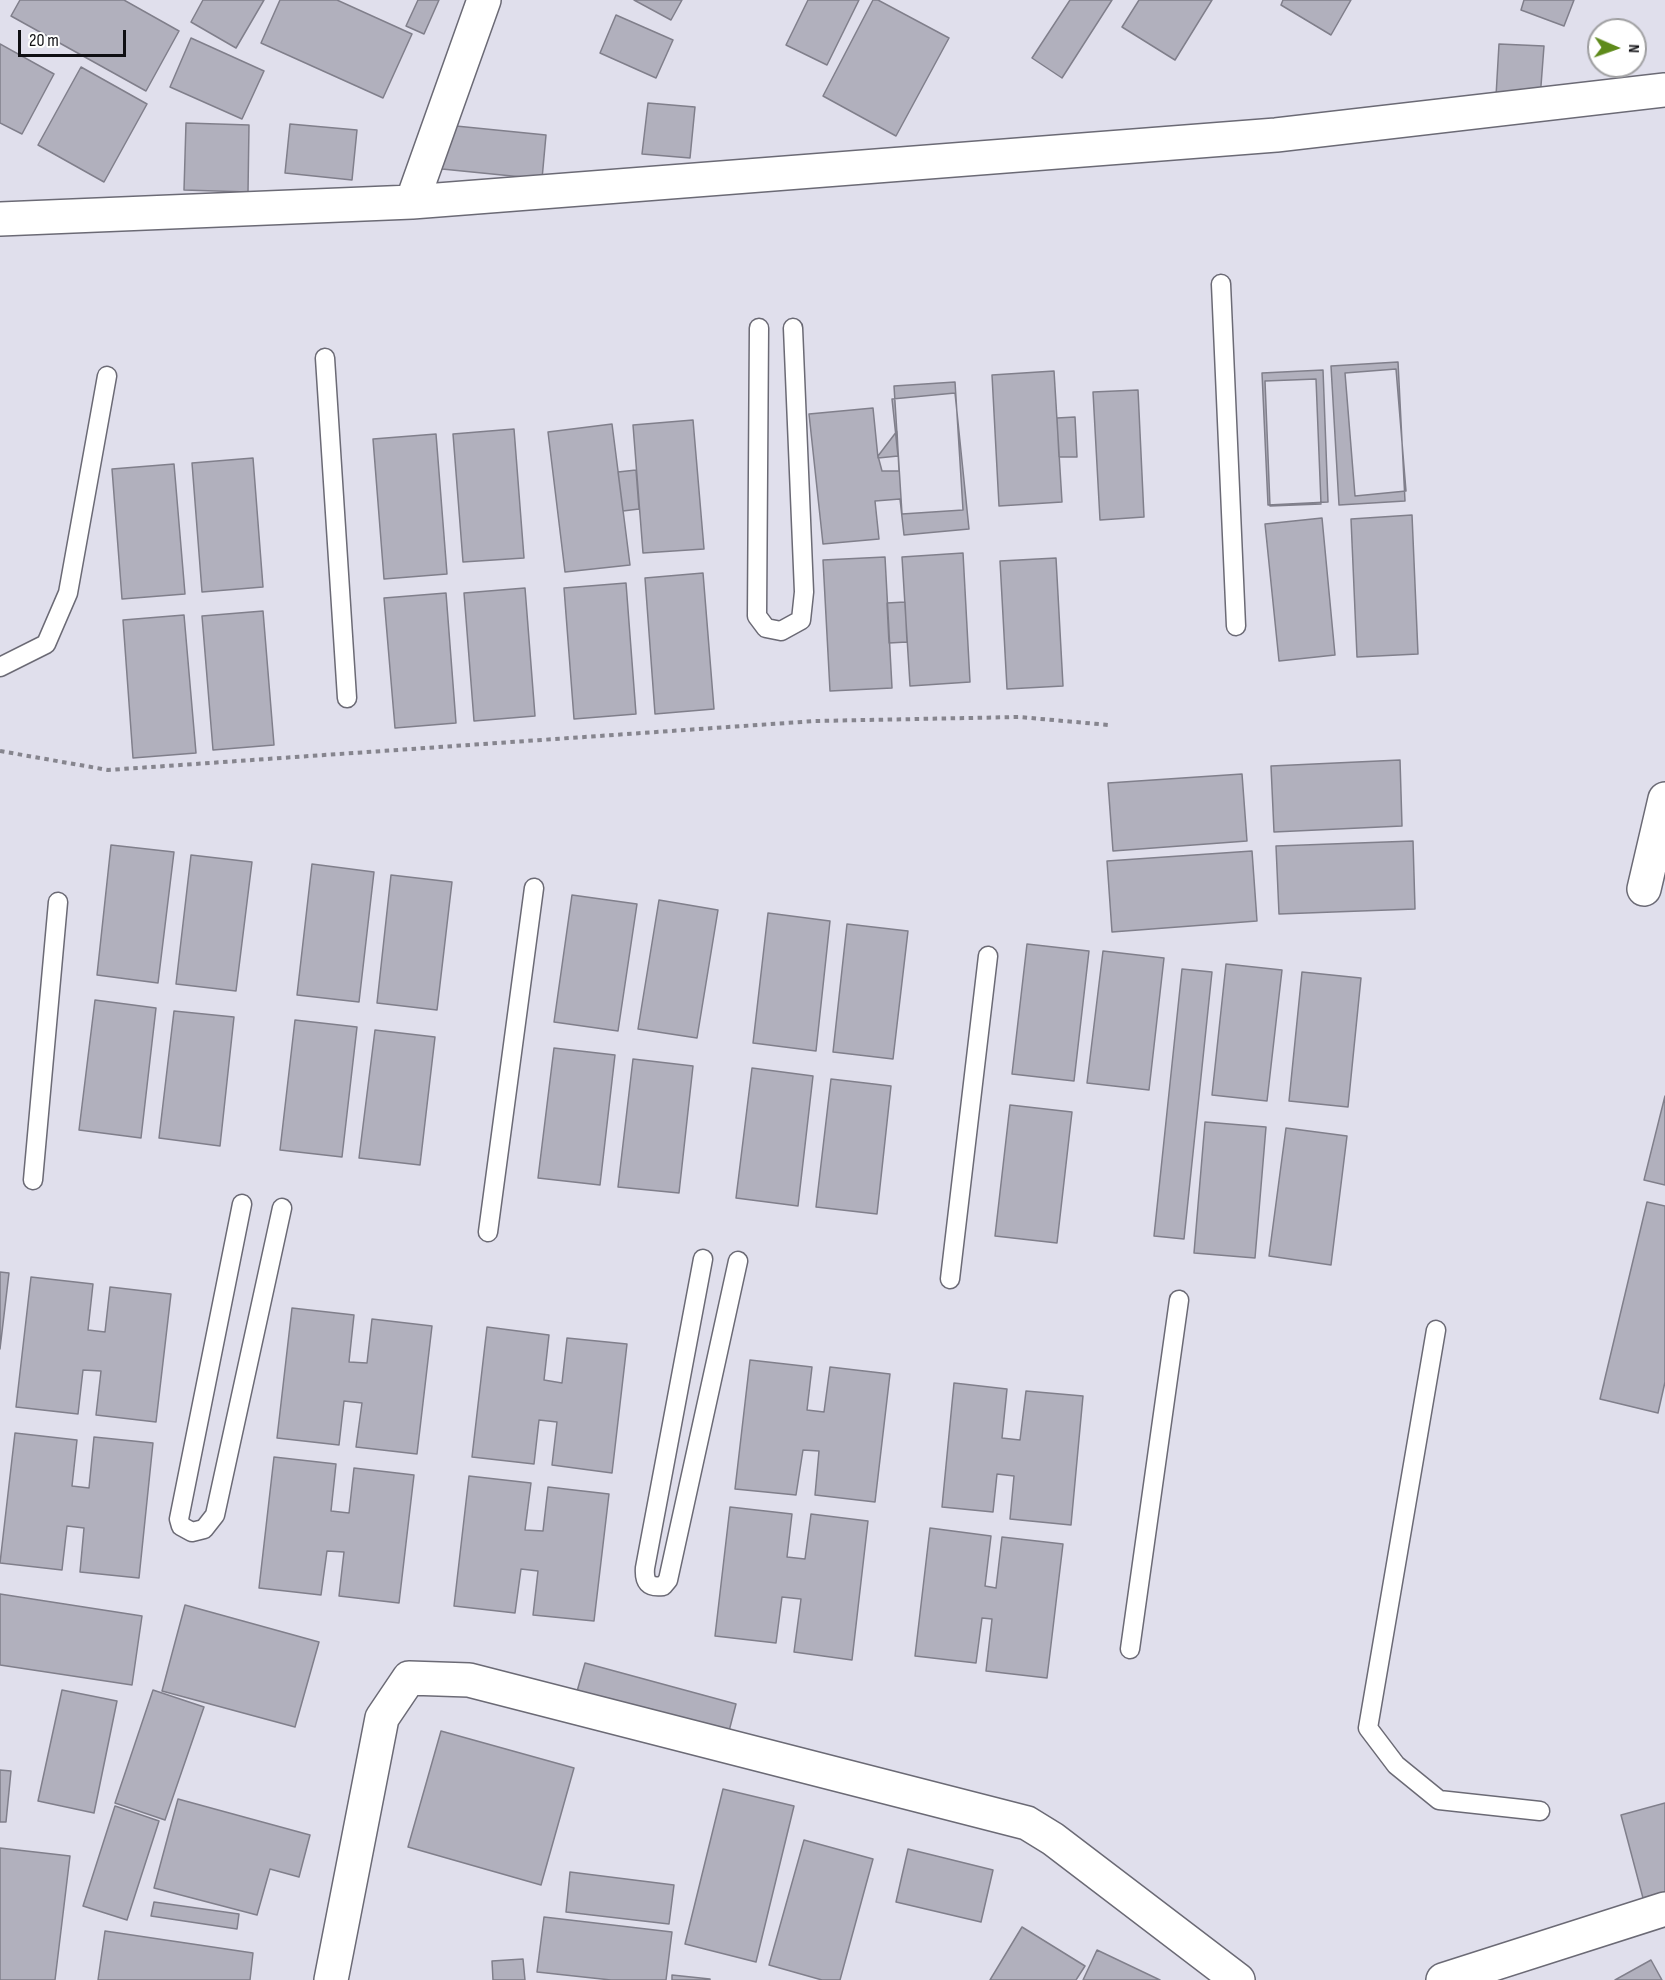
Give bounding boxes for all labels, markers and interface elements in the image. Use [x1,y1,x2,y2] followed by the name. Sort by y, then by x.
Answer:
[21,18,129,56] scale bar
[1587,18,1647,78] north arrow
[29,30,59,51] text: 20 m
[1624,44,1643,53] text: N

